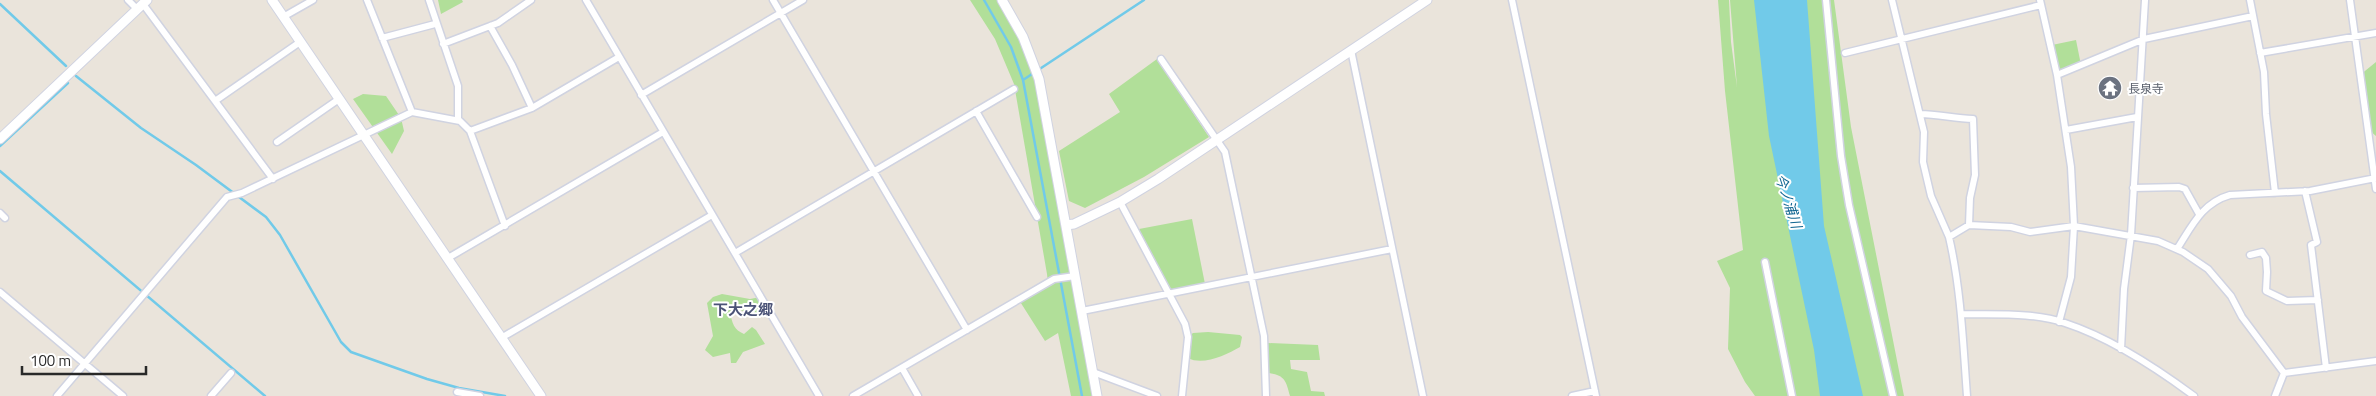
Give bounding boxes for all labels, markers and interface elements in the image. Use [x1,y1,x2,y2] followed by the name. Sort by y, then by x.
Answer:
[2097,75,2123,101] temple icon: 長泉寺
[2128,79,2164,98] place label: 長泉寺
[1770,171,1808,233] water label: 今ノ浦川
[713,298,773,321] district label: 下大之郷
[22,344,146,376] scale bar
[30,349,71,372] text: 100 m

